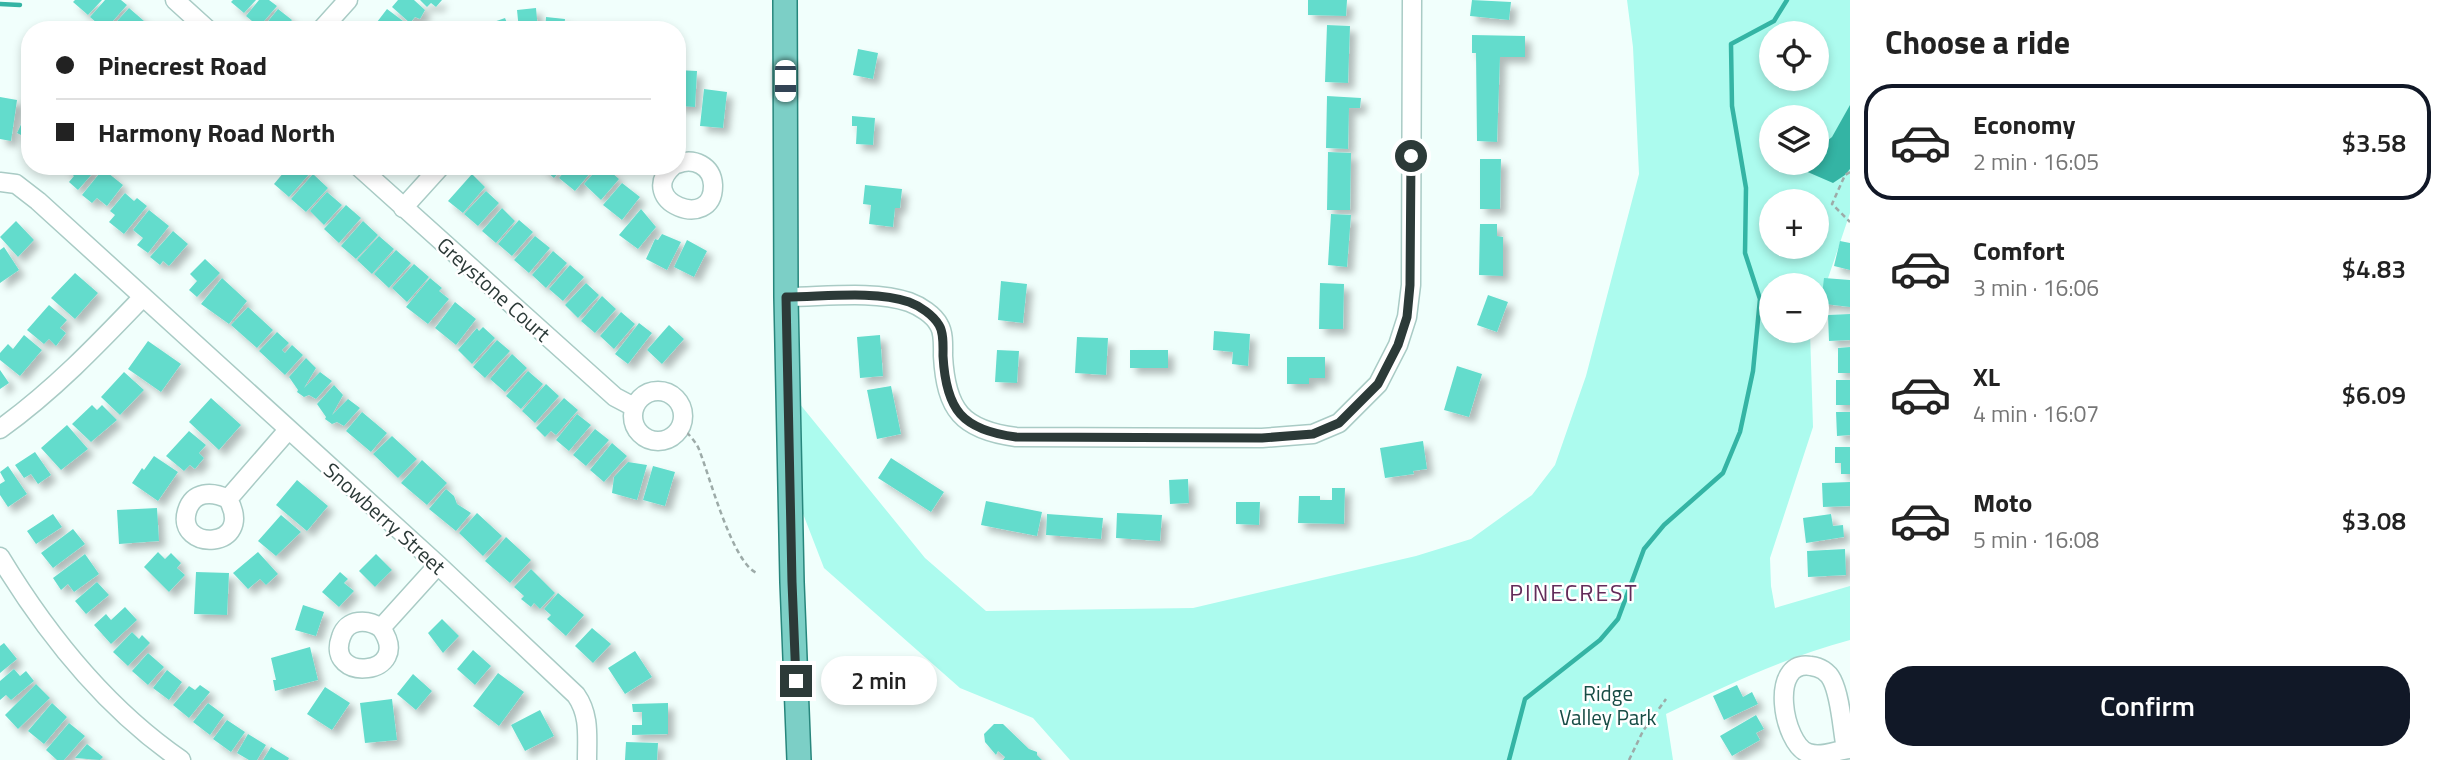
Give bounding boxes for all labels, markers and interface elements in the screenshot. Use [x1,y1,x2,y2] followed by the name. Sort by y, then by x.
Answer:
[1885,18,2070,66] text: Choose a ride
[1759,21,1829,343] map controls
[1759,21,1829,91] button: locate
[98,46,267,85] text: Pinecrest Road
[775,60,796,102] car
[1759,105,1829,175] button: layers
[1973,105,2075,144] text: Economy
[1889,111,1952,174] icon: car
[98,113,335,152] text: Harmony Road North
[2342,123,2406,162] text: $3.58
[1395,140,1427,172] route start
[1973,144,2099,179] text: 2 min · 16:05
[1759,189,1829,259] button: +
[430,229,558,349] street label: Greystone Court
[1973,231,2065,270] text: Comfort
[1889,237,1952,300] icon: car
[2342,249,2406,288] text: $4.83
[1973,270,2099,305] text: 3 min · 16:06
[1759,273,1829,343] button: −
[1973,357,2000,396] text: XL
[1889,363,1952,426] icon: car
[2342,375,2406,414] text: $6.09
[1973,396,2099,431] text: 4 min · 16:07
[317,454,454,582] street label: Snowberry Street
[1973,483,2032,522] text: Moto
[1889,489,1952,552] icon: car
[2342,501,2406,540] text: $3.08
[1973,522,2099,557] text: 5 min · 16:08
[1509,575,1639,610] district label: PINECREST
[820,656,936,706] callout: 2 min
[851,663,907,698] text: 2 min
[780,665,812,697] route end
[1885,666,2410,746] button: Confirm
[1559,677,1657,733] park label: Ridge Valley Park

